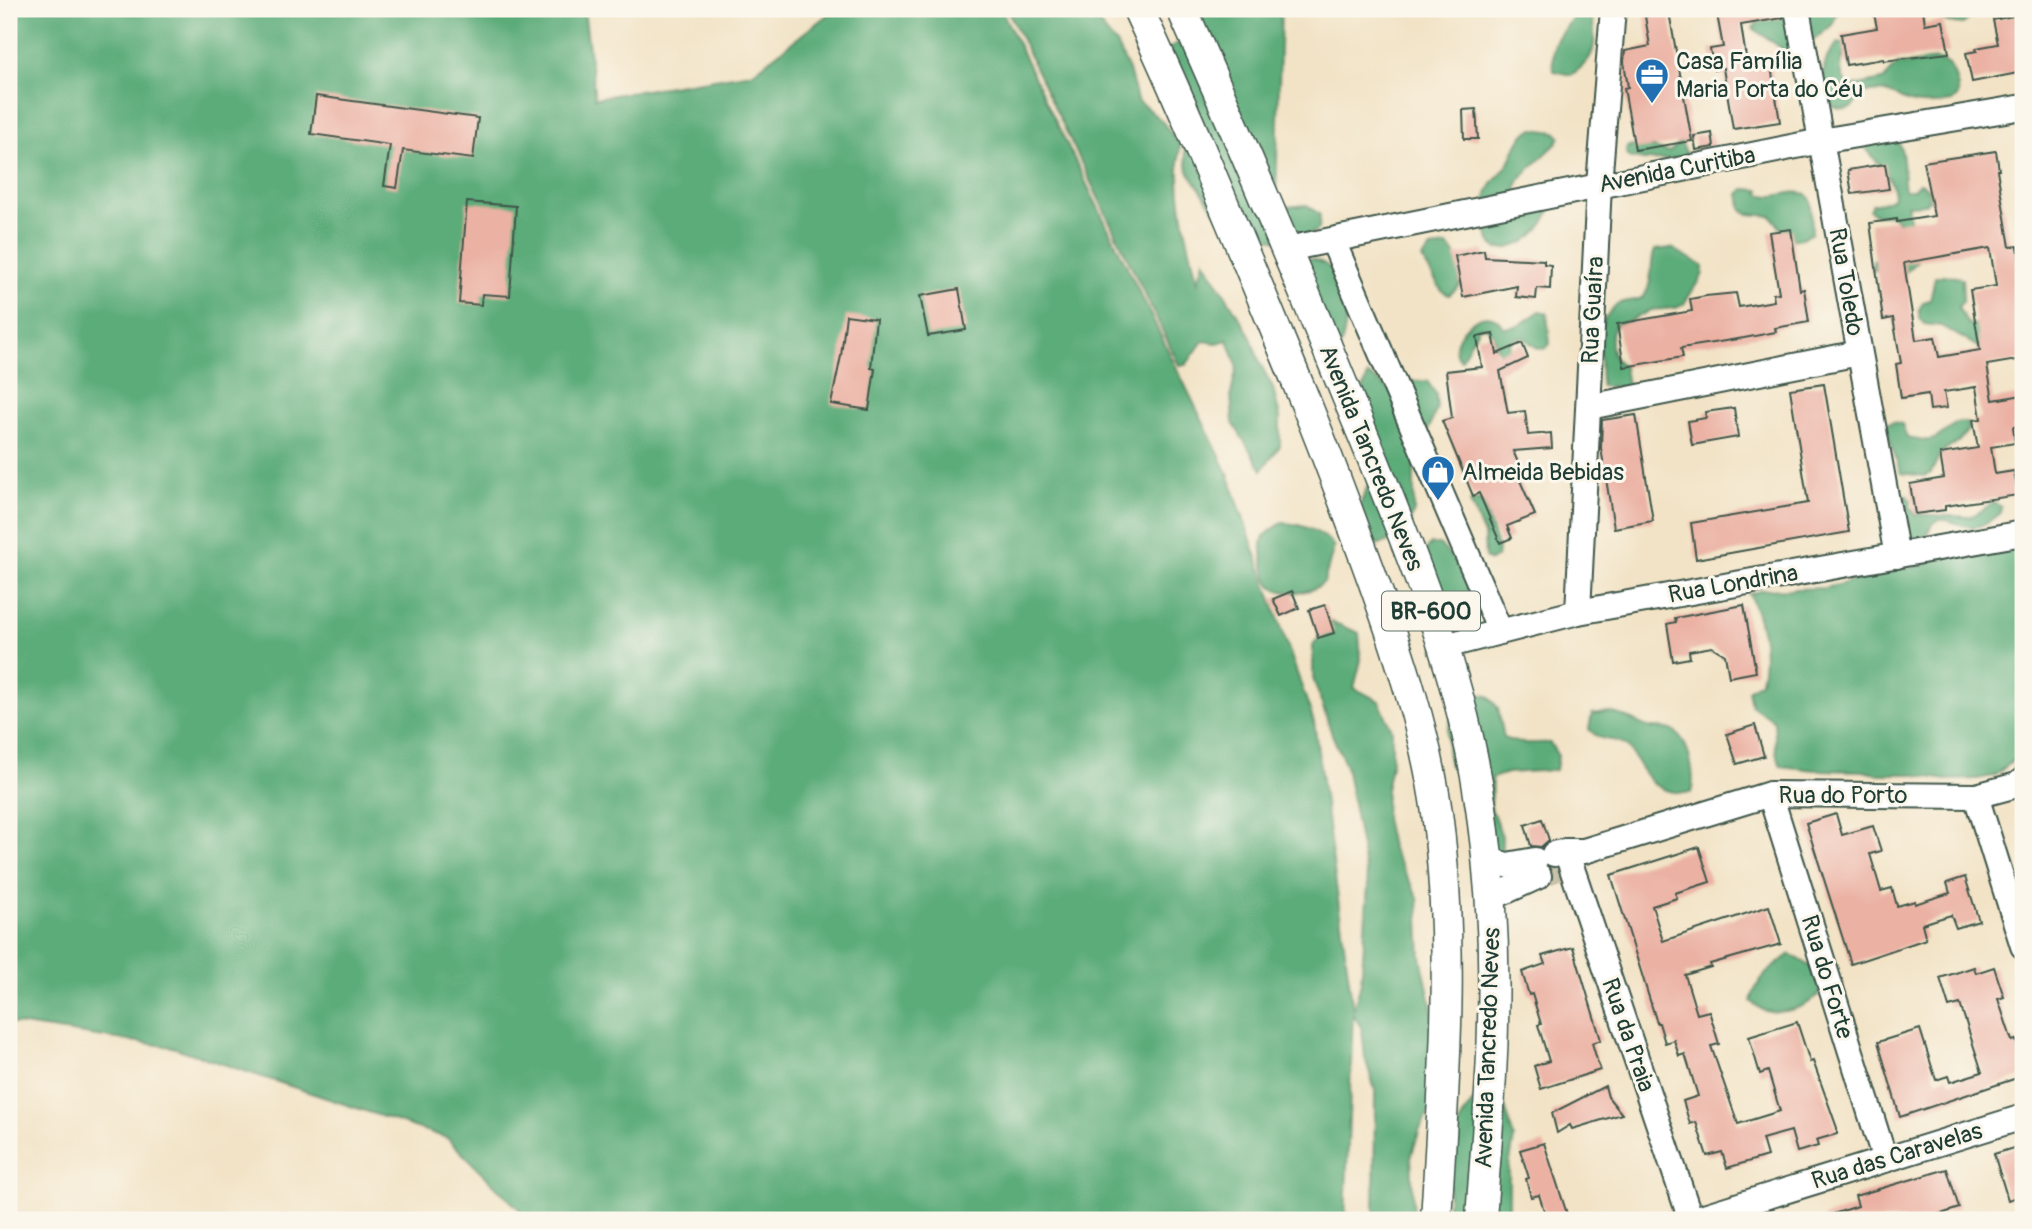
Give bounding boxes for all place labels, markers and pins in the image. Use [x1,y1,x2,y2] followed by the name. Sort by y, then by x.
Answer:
[1676,47,1863,104] place label: Casa Família Maria Porta do Céu
[1633,56,1671,105] office icon: Casa Família Maria Porta do Céu
[1419,453,1457,502] shop icon: Almeida Bebidas
[1462,458,1624,487] place label: Almeida Bebidas

